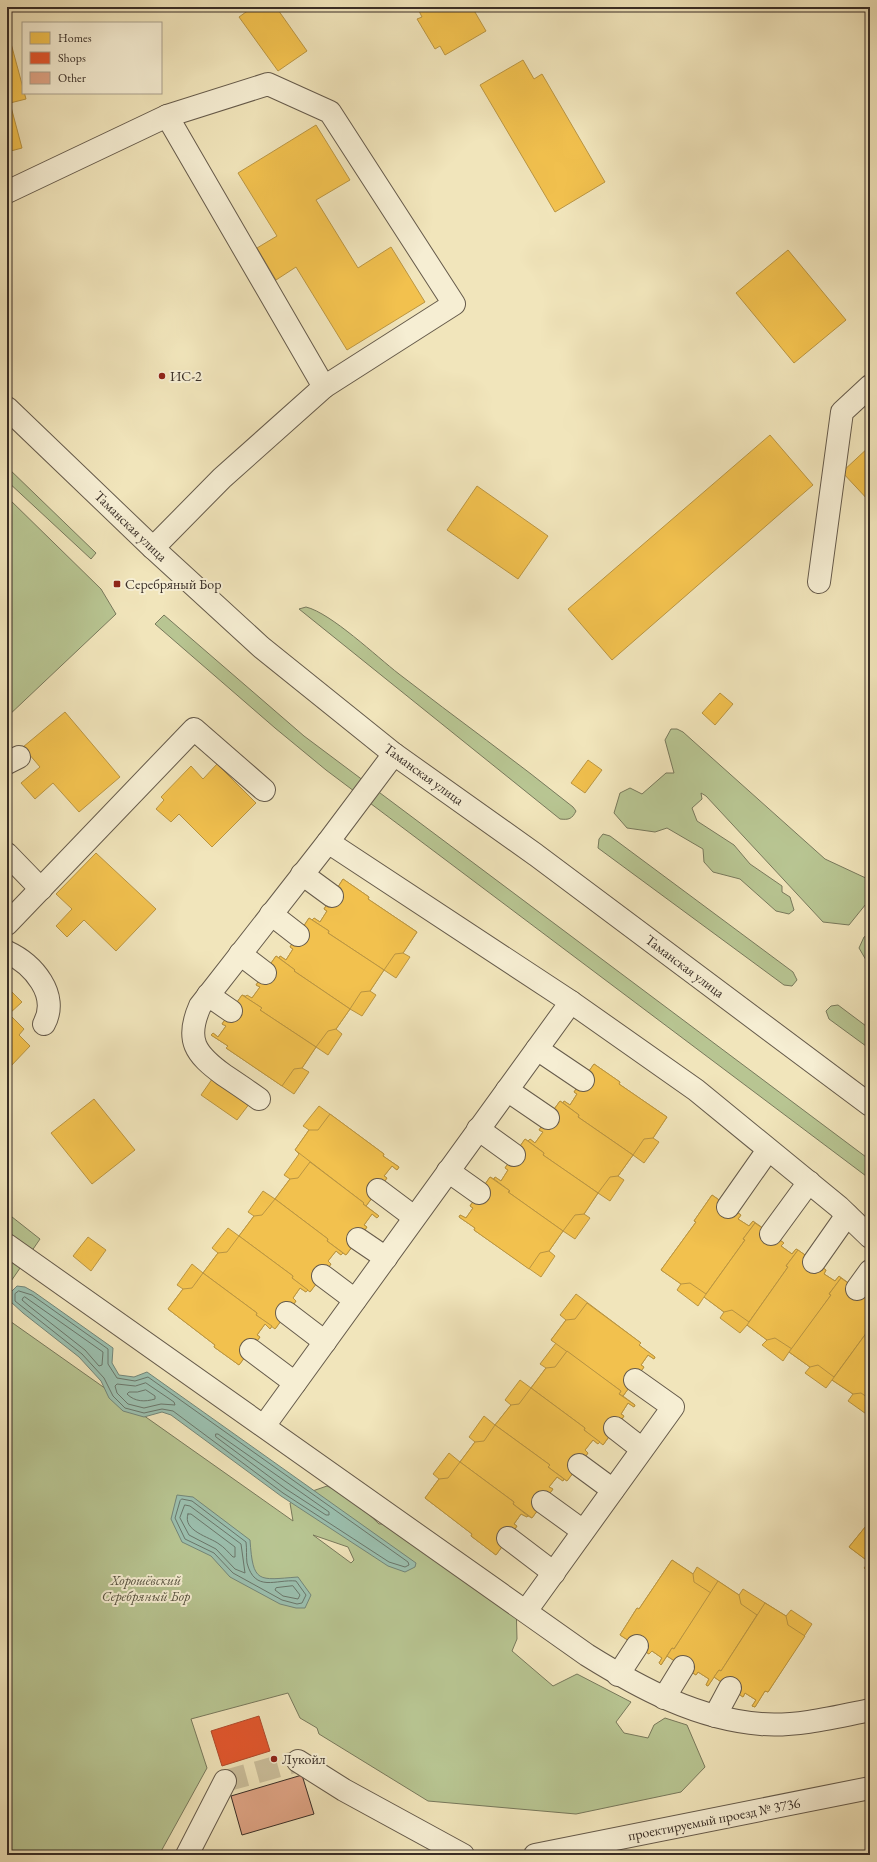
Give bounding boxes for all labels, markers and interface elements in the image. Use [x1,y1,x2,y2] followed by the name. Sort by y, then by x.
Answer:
[22,22,162,94] legend
[58,30,92,46] text: Homes
[58,50,86,66] text: Shops
[58,70,86,86] text: Other
[170,367,202,385] place label: ИС-2
[157,371,167,381] marker: ИС-2
[91,487,172,566] street label: Таманская улица
[125,575,222,593] place label: Серебряный Бор
[112,579,122,589] marker: Серебряный Бор
[381,739,468,809] street label: Таманская улица
[642,930,728,1002] street label: Таманская улица
[102,1571,190,1605] park label: Хорошёвский Серебряный Бор
[282,1750,326,1768] place label: Лукойл
[269,1754,279,1764] marker: Лукойл
[626,1793,802,1845] street label: проектируемый проезд № 3736

